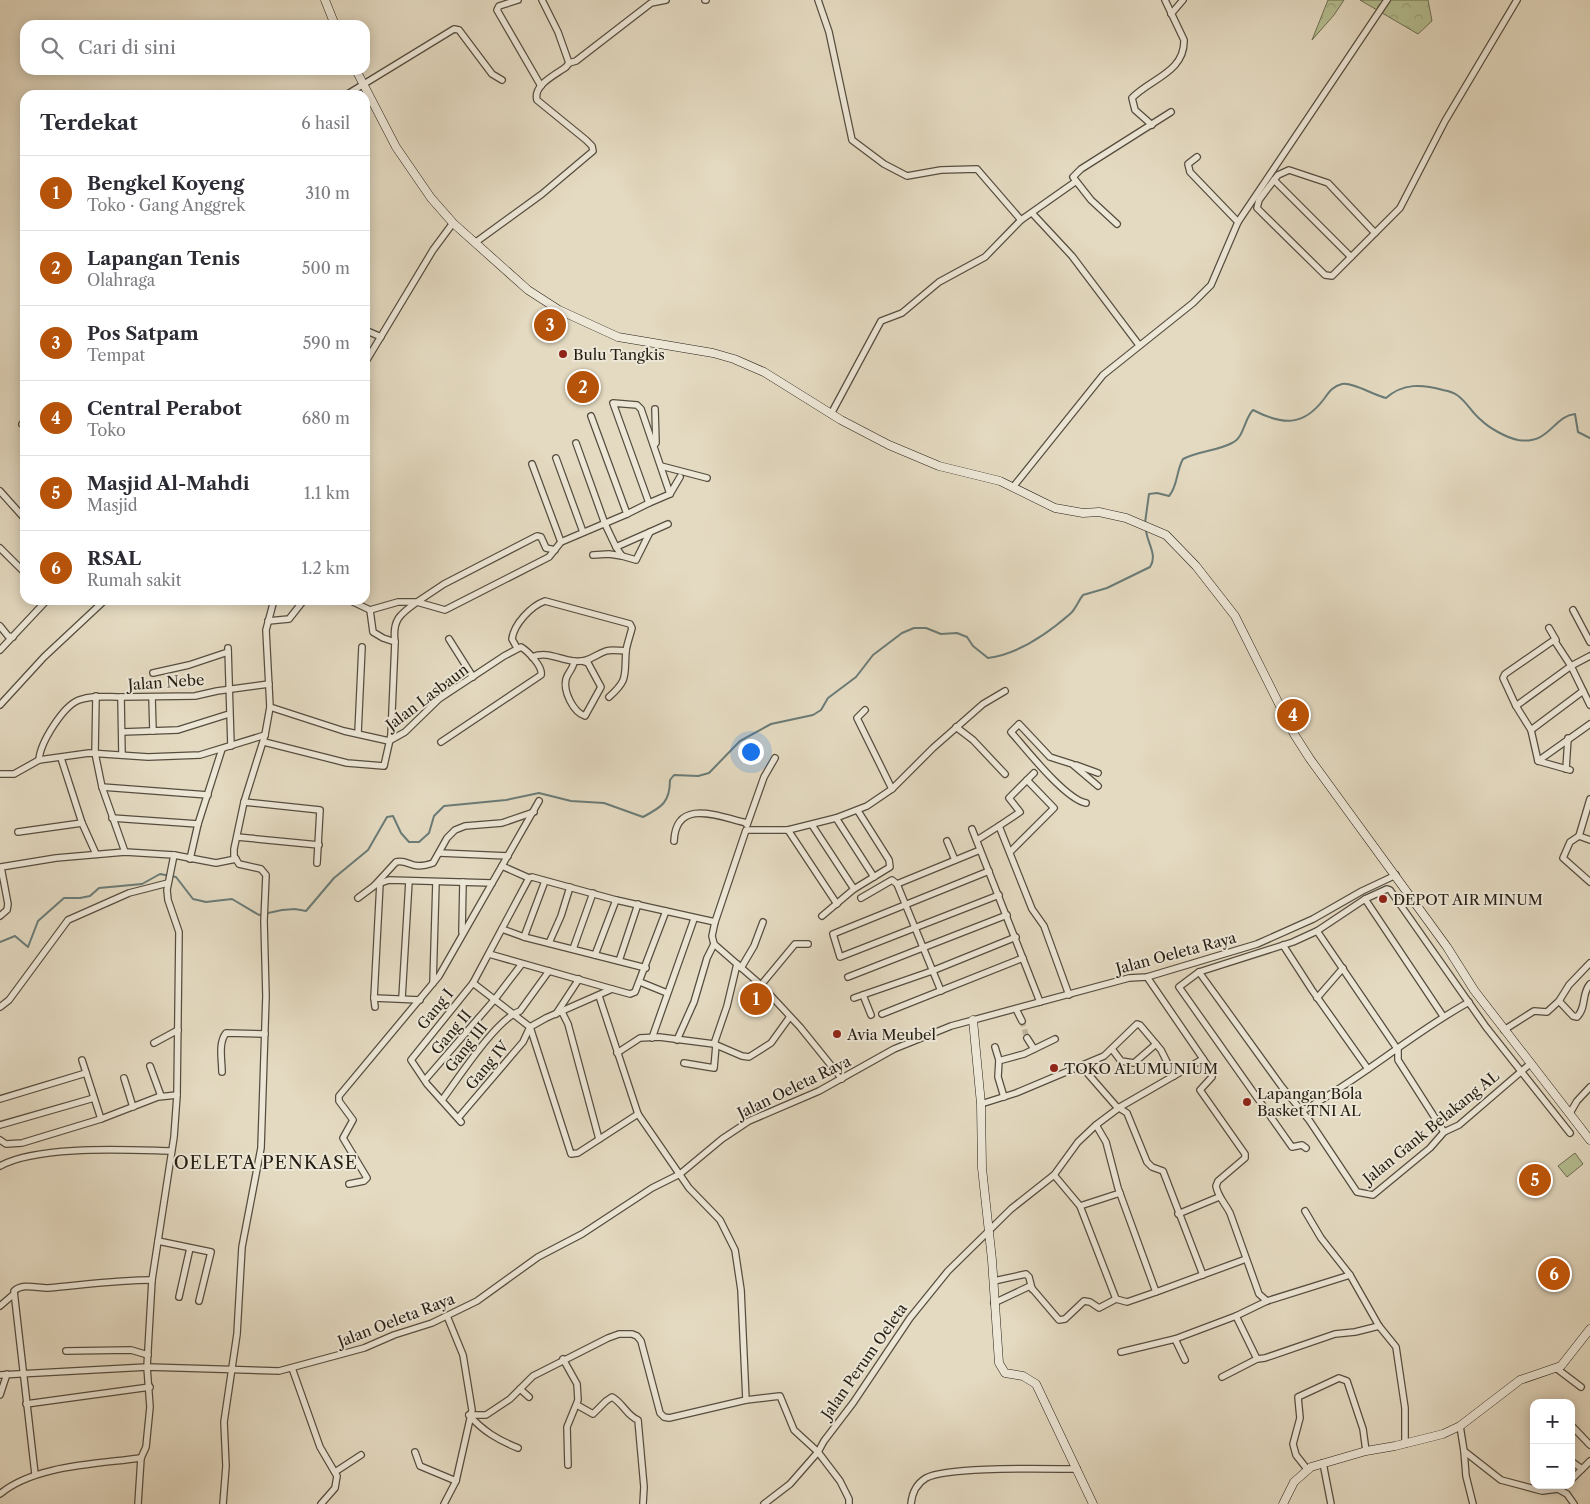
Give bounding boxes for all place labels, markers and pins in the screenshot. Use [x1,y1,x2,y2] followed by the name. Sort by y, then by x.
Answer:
[534,306,566,344] pin: 3
[573,345,665,364] place label: Bulu Tangkis
[557,348,569,360] marker: Bulu Tangkis
[567,368,599,406] pin: 2
[1277,696,1309,734] pin: 4
[1393,890,1543,909] place label: DEPOT AIR MINUM
[1377,893,1389,905] marker: DEPOT AIR MINUM
[740,980,772,1018] pin: 1
[846,1025,936,1044] place label: Avia Meubel
[831,1028,843,1040] marker: Avia Meubel
[1064,1059,1218,1078] place label: TOKO ALUMUNIUM
[1048,1062,1060,1074] marker: TOKO ALUMUNIUM
[1257,1084,1363,1120] place label: Lapangan Bola Basket TNI AL
[1241,1096,1253,1108] marker: Lapangan Bola Basket TNI AL
[1519,1161,1551,1199] pin: 5
[1538,1255,1570,1293] pin: 6

